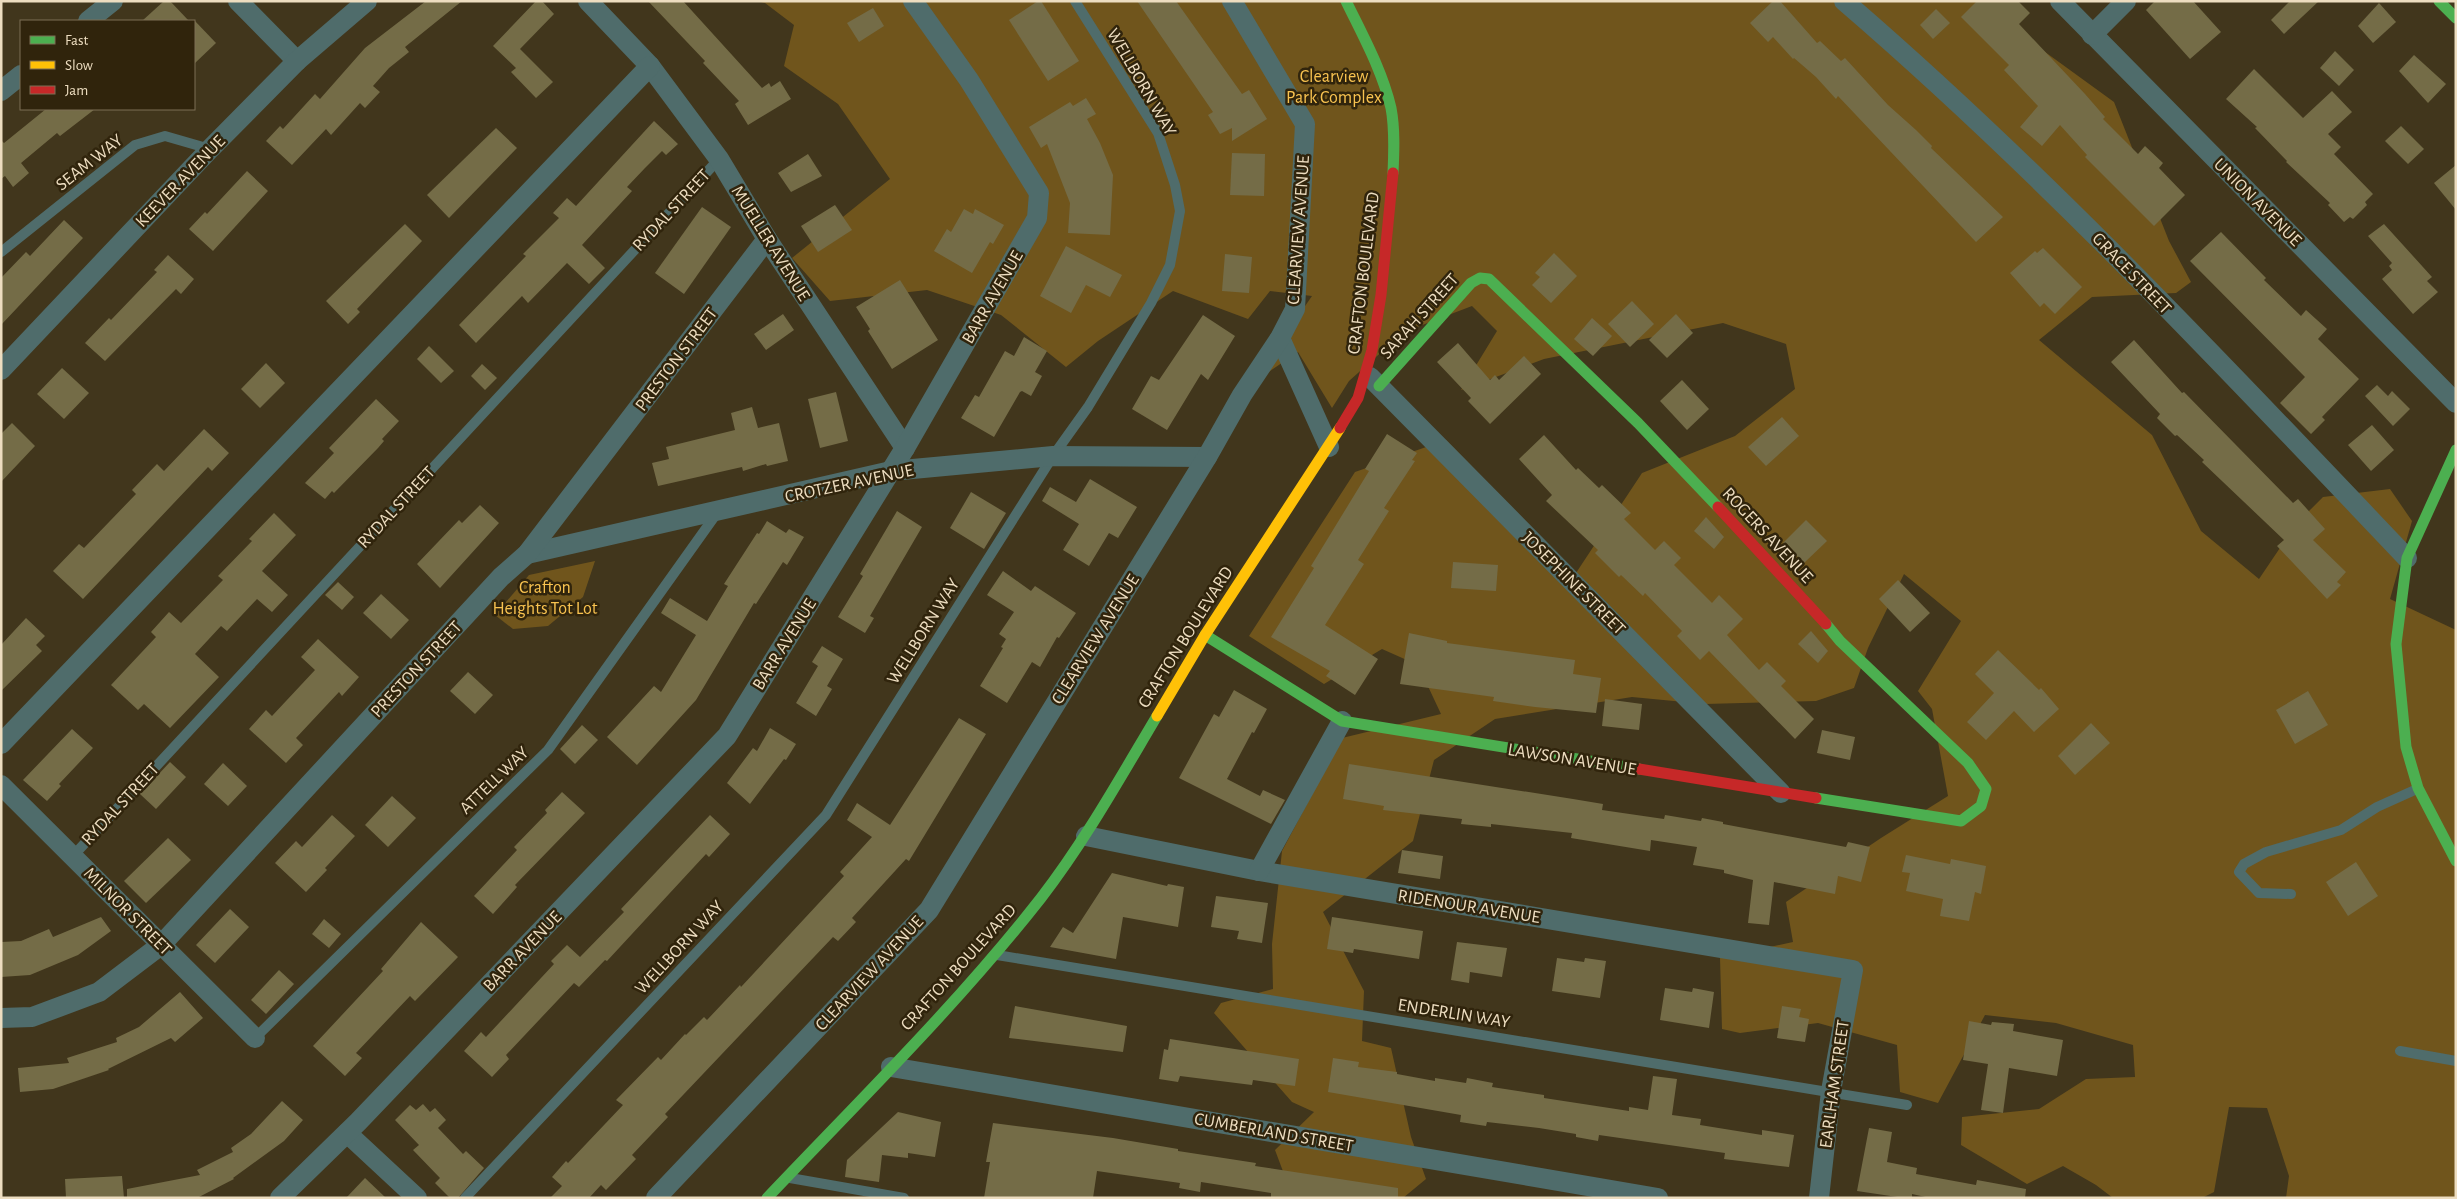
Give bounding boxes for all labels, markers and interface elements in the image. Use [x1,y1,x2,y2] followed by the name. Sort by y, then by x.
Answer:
[20,20,195,110] legend
[1103,26,1179,140] street label: WELLBORN WAY
[65,33,89,48] text: Fast
[65,58,93,73] text: Slow
[1286,68,1382,107] park label: Clearview Park Complex
[65,83,88,98] text: Jam
[53,131,127,194] street label: SEAM WAY
[133,132,229,231] street label: KEEVER AVENUE
[1285,155,1313,305] street label: CLEARVIEW AVENUE
[2210,155,2305,250] street label: UNION AVENUE
[630,166,714,255] street label: RYDAL STREET
[728,183,813,304] street label: MUELLER AVENUE
[1345,191,1383,355] street label: CRAFTON BOULEVARD
[2088,230,2174,318] street label: GRACE STREET
[959,248,1027,347] street label: BARR AVENUE
[1377,270,1463,363] street label: SARAH STREET
[632,304,721,415] street label: PRESTON STREET
[783,461,915,506] street label: CROTZER AVENUE
[355,463,439,552] street label: RYDAL STREET
[1719,484,1816,587] street label: ROGERS AVENUE
[1518,529,1628,639] street label: JOSEPHINE STREET
[1135,564,1237,711] street label: CRAFTON BOULEVARD
[1049,571,1143,708] street label: CLEARVIEW AVENUE
[884,575,964,688] street label: WELLBORN WAY
[492,579,598,618] park label: Crafton Heights Tot Lot
[750,595,820,693] street label: BARR AVENUE
[368,618,466,721] street label: PRESTON STREET
[1506,741,1638,779] street label: LAWSON AVENUE
[457,743,533,818] street label: ATTELL WAY
[79,760,163,849] street label: RYDAL STREET
[80,864,175,959] street label: MILNOR STREET
[1396,887,1542,927] street label: RIDENOUR AVENUE
[632,897,728,998] street label: WELLBORN WAY
[897,901,1020,1034] street label: CRAFTON BOULEVARD
[480,908,566,995] street label: BARR AVENUE
[812,913,927,1034] street label: CLEARVIEW AVENUE
[1396,996,1512,1032] street label: ENDERLIN WAY
[1817,1019,1853,1150] street label: EARLHAM STREET
[1193,1110,1355,1156] street label: CUMBERLAND STREET

